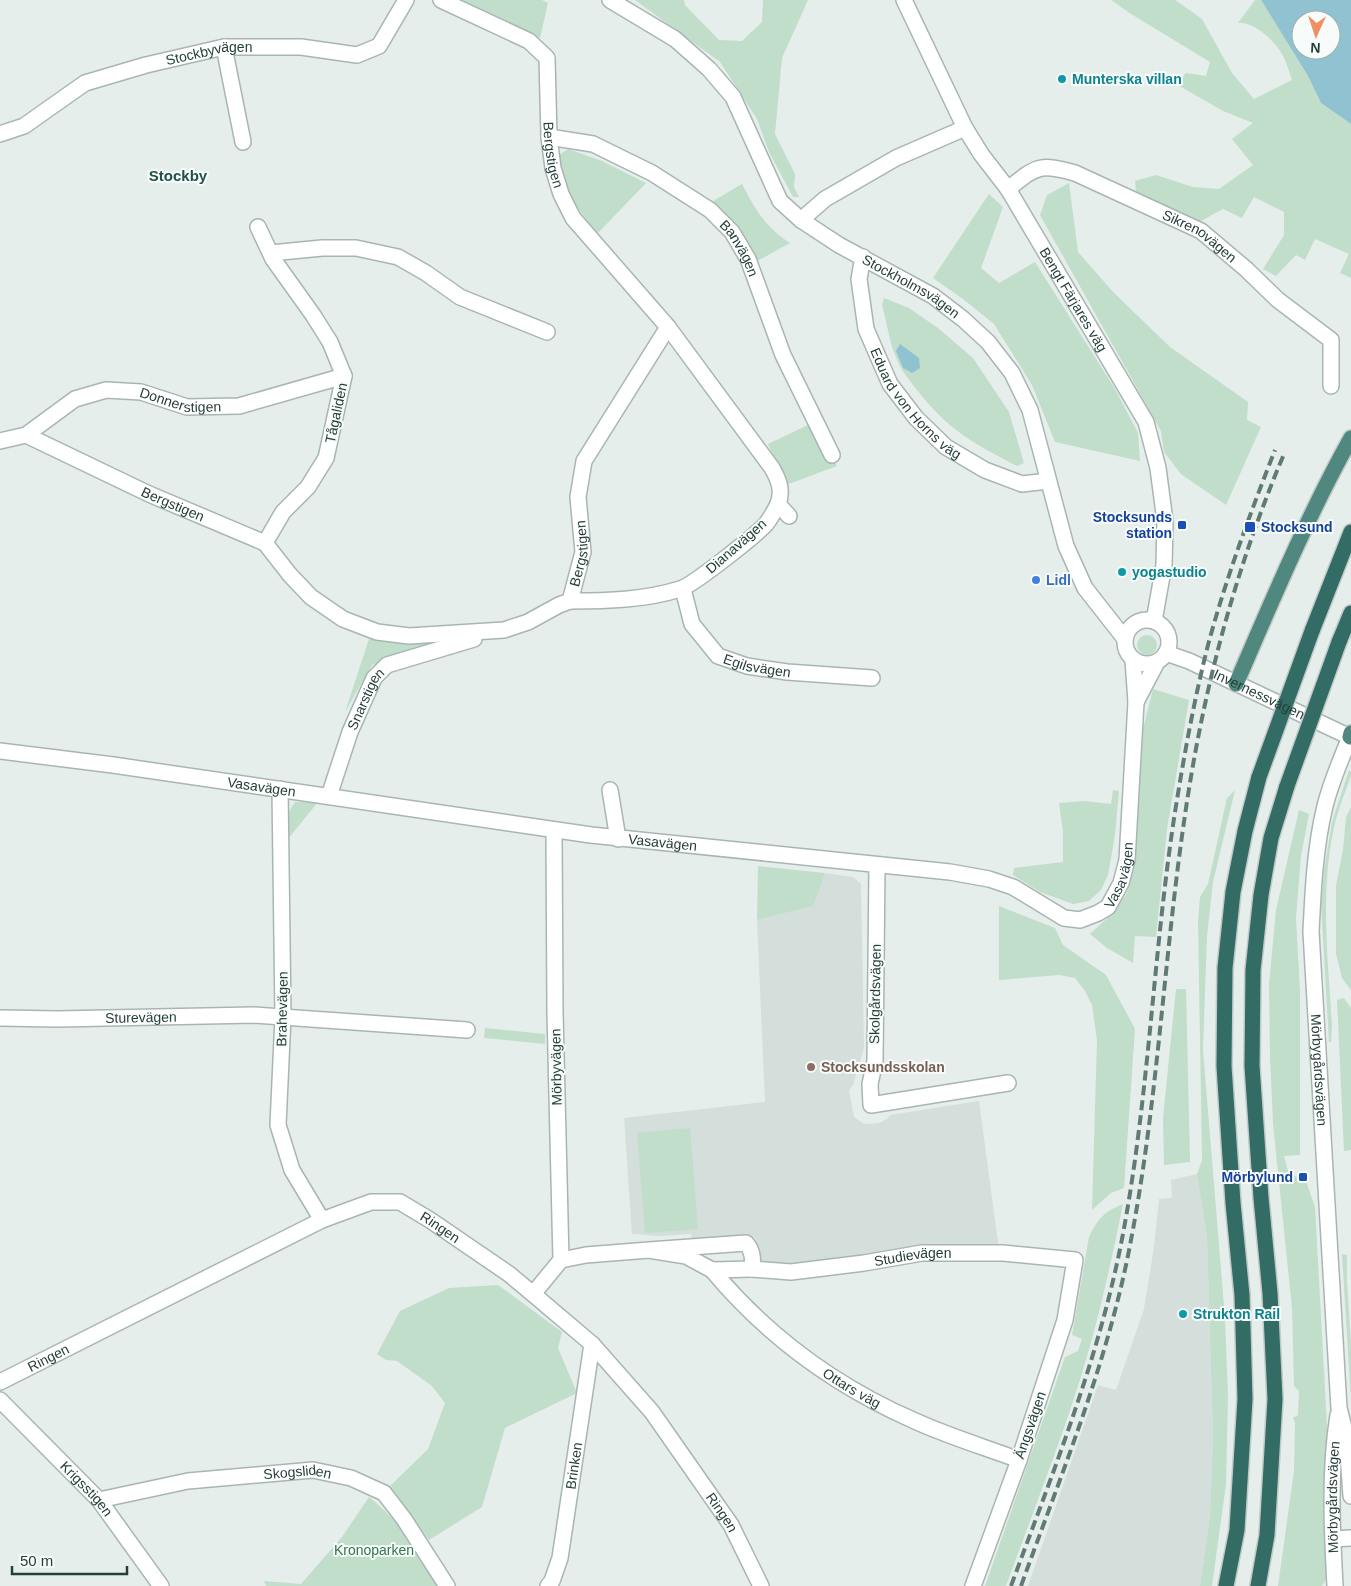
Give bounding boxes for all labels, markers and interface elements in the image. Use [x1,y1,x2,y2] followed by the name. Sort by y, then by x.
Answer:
[1291,10,1341,60] north arrow
[164,39,252,68] street label: Stockbyvägen
[1310,40,1321,56] text: N
[1072,71,1182,87] place label: Munterska villan
[1056,73,1068,85] marker: Munterska villan
[541,121,567,190] street label: Bergstigen
[149,167,208,184] district label: Stockby
[1160,206,1240,266] street label: Sikrenovägen
[717,217,762,279] street label: Banvägen
[1036,245,1111,355] street label: Bengt Färjares väg
[860,251,963,321] street label: Stockholmsvägen
[867,345,964,462] street label: Eduard von Horns väg
[322,381,350,445] street label: Tågaliden
[138,384,221,415] street label: Donnerstigen
[139,483,207,524] street label: Bergstigen
[1093,509,1172,541] place label: Stocksunds station
[703,515,769,577] street label: Dianavägen
[1176,519,1188,531] marker: Stocksunds station
[1261,519,1333,535] place label: Stocksund
[566,520,591,588] street label: Bergstigen
[1243,520,1257,534] marker: Stocksund
[1132,564,1207,580] place label: yogastudio
[1116,566,1128,578] marker: yogastudio
[1046,572,1071,588] place label: Lidl
[1030,574,1042,586] marker: Lidl
[721,651,792,680] street label: Egilsvägen
[344,665,387,732] street label: Snarstigen
[1211,666,1307,722] street label: Invernessvägen
[226,774,297,800] street label: Vasavägen
[627,831,698,854] street label: Vasavägen
[1101,842,1136,911] street label: Vasavägen
[866,944,884,1044] street label: Skolgårdsvägen
[273,971,291,1047] street label: Brahevägen
[105,1009,177,1026] street label: Sturevägen
[1308,1013,1330,1126] street label: Mörbygårdsvägen
[547,1028,565,1106] street label: Mörbyvägen
[821,1059,945,1075] place label: Stocksundsskolan
[805,1061,817,1073] marker: Stocksundsskolan
[1221,1169,1293,1185] place label: Mörbylund
[1297,1171,1309,1183] marker: Mörbylund
[417,1208,463,1246] street label: Ringen
[873,1245,951,1269] street label: Studievägen
[1193,1306,1280,1322] place label: Strukton Rail
[1177,1308,1189,1320] marker: Strukton Rail
[25,1341,72,1375] street label: Ringen
[820,1365,884,1411] street label: Ottars väg
[1011,1389,1049,1461] street label: Ängsvägen
[1324,1440,1343,1553] street label: Mörbygårdsvägen
[562,1441,585,1490] street label: Brinken
[57,1458,116,1519] street label: Krigsstigen
[263,1462,333,1482] street label: Skogsliden
[703,1490,741,1535] street label: Ringen
[334,1542,414,1558] park label: Kronoparken
[12,1544,128,1576] scale bar
[20,1552,53,1569] text: 50 m

